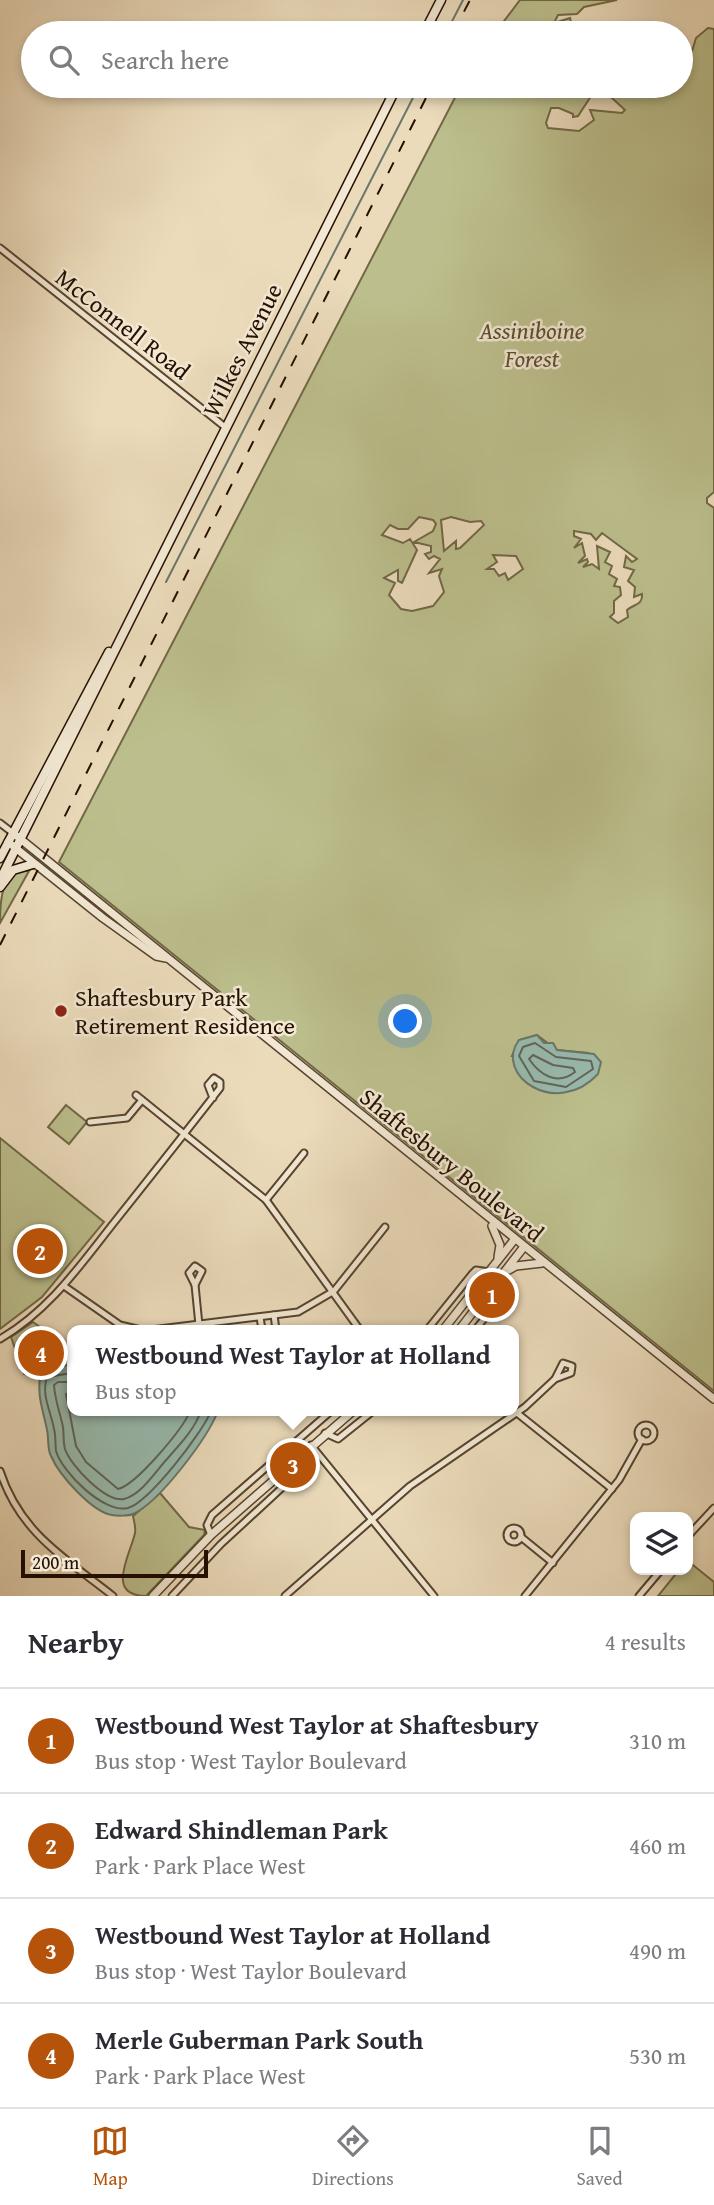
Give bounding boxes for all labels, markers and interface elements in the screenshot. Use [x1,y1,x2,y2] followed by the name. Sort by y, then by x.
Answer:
[21,21,693,98] search box
[101,40,229,79] text: Search here
[45,41,83,79] icon: search
[48,260,198,388] street label: McConnell Road
[193,277,291,423] street label: Wilkes Avenue
[478,313,585,376] park label: Assiniboine Forest
[75,980,295,1043] place label: Shaftesbury Park Retirement Residence
[53,1003,69,1019] marker: Shaftesbury Park Retirement Residence
[388,1004,422,1038] your location
[352,1080,552,1251] street label: Shaftesbury Boulevard
[17,1225,63,1277] pin: 2
[469,1269,515,1321] pin: 1
[67,1325,519,1416] popup
[18,1327,64,1379] pin: 4
[95,1335,491,1374] text: Westbound West Taylor at Holland
[95,1374,176,1407] text: Bus stop
[270,1439,316,1491] pin: 3
[630,1512,693,1575] map controls
[630,1512,693,1575] button: layers
[21,1547,208,1579] scale bar
[32,1548,79,1576] text: 200 m
[28,1620,124,1664] text: Nearby
[605,1625,686,1658] text: 4 results
[95,1705,539,1744] text: Westbound West Taylor at Shaftesbury
[45,1724,57,1757] text: 1
[629,1724,686,1757] text: 310 m
[95,1744,407,1777] text: Bus stop · West Taylor Boulevard
[95,1810,388,1849] text: Edward Shindleman Park
[45,1829,57,1862] text: 2
[629,1829,686,1862] text: 460 m
[95,1849,305,1882] text: Park · Park Place West
[95,1915,490,1954] text: Westbound West Taylor at Holland
[45,1934,57,1967] text: 3
[629,1934,686,1967] text: 490 m
[95,1954,407,1987] text: Bus stop · West Taylor Boulevard
[95,2020,423,2059] text: Merle Guberman Park South
[45,2039,57,2072] text: 4
[629,2039,686,2072] text: 530 m
[95,2059,305,2092] text: Park · Park Place West
[91,2122,129,2192] tab: Map
[312,2122,394,2192] tab: Directions
[577,2122,623,2192] tab: Saved

